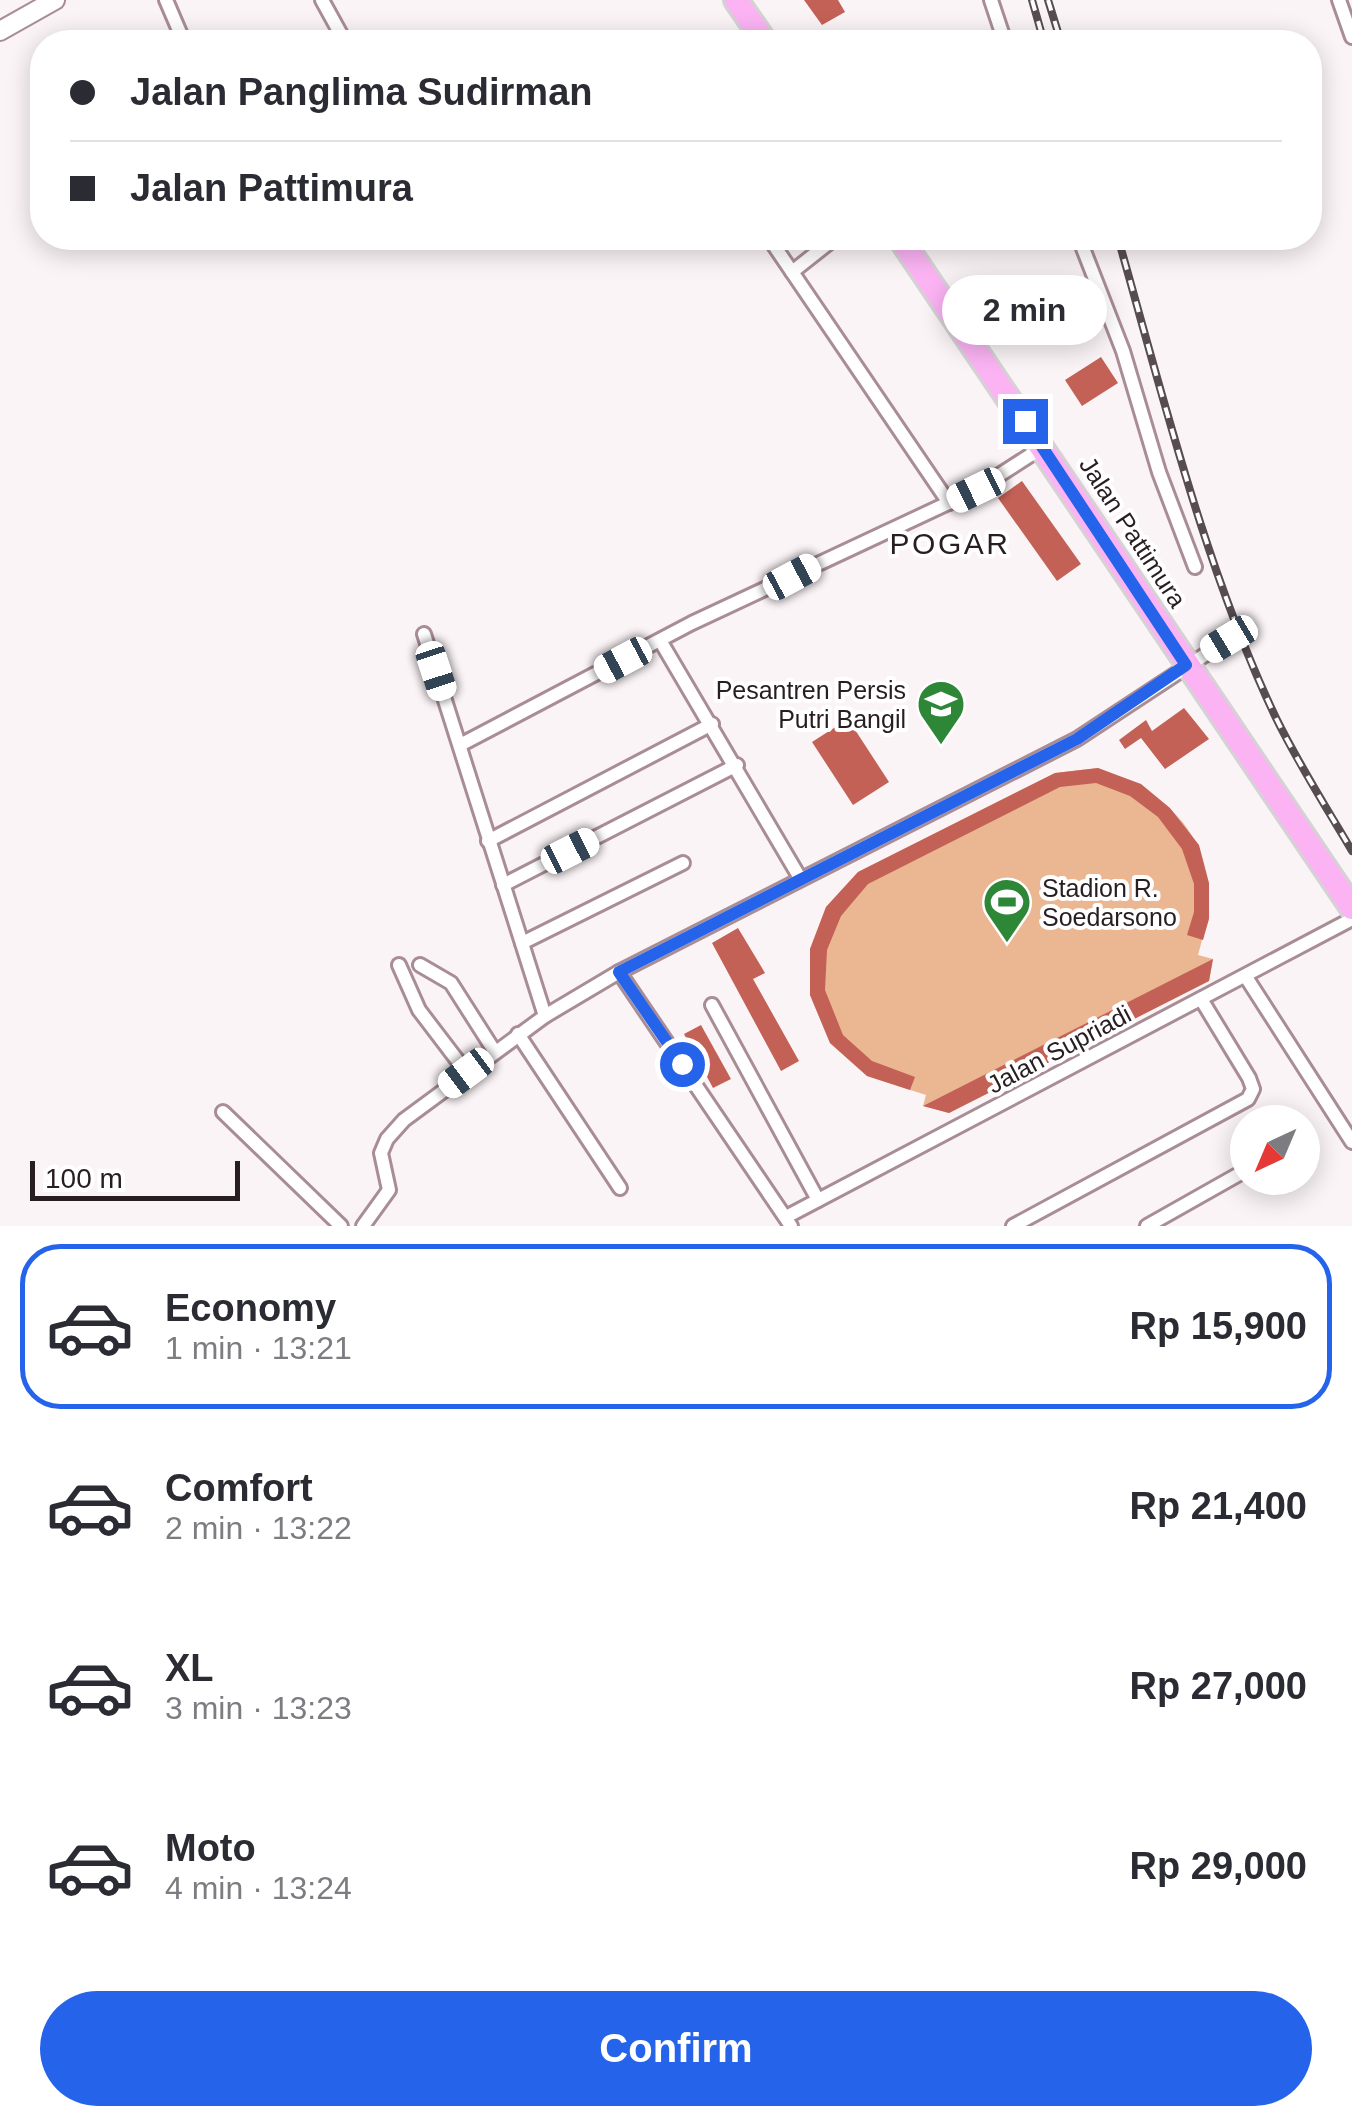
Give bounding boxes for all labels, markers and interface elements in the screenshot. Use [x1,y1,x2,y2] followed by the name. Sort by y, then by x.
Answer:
[130,71,592,113] text: Jalan Panglima Sudirman
[130,167,413,209] text: Jalan Pattimura
[942,276,1108,346] callout: 2 min
[983,292,1066,328] text: 2 min
[1003,399,1048,444] route end
[1074,452,1192,613] street label: Jalan Pattimura
[942,463,1010,517] car
[890,527,1010,560] district label: POGAR
[758,550,826,604] car
[1196,611,1262,667] car
[589,633,657,687] car
[412,638,460,704] car
[716,676,906,733] place label: Pesantren Persis Putri Bangil
[915,678,967,746] school or university icon: Pesantren Persis Putri Bangil
[536,824,604,878] car
[1042,874,1177,931] place label: Stadion R. Soedarsono
[981,876,1033,944] sports icon: Stadion R. Soedarsono
[982,999,1136,1099] street label: Jalan Supriadi
[660,1042,705,1087] route start
[433,1043,499,1103] car
[1230,1105,1320,1195] north arrow
[1230,1105,1320,1195] map controls
[30,1156,240,1200] scale bar
[45,1163,123,1194] text: 100 m
[45,1282,135,1372] icon: car
[165,1287,336,1329] text: Economy
[1130,1305,1307,1347] text: Rp 15,900
[165,1330,352,1366] text: 1 min · 13:21
[45,1462,135,1552] icon: car
[165,1467,313,1509] text: Comfort
[1130,1485,1307,1527] text: Rp 21,400
[165,1510,352,1546] text: 2 min · 13:22
[45,1642,135,1732] icon: car
[165,1647,214,1689] text: XL
[1130,1665,1307,1707] text: Rp 27,000
[165,1690,352,1726] text: 3 min · 13:23
[45,1822,135,1912] icon: car
[165,1827,256,1869] text: Moto
[1130,1845,1307,1887] text: Rp 29,000
[165,1870,352,1906] text: 4 min · 13:24
[40,1991,1312,2106] button: Confirm

